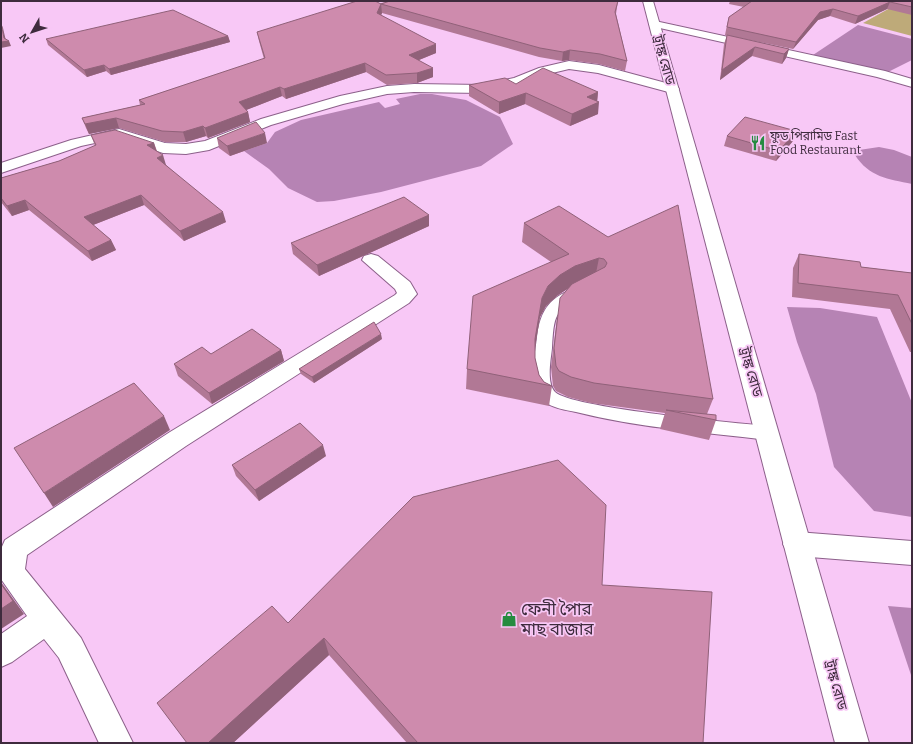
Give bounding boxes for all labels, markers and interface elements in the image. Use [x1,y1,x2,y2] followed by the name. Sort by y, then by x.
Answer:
[12,12,52,52] north arrow
[17,30,32,45] text: N
[649,32,679,88] street label: ট্রাঙ্ক রোড
[769,128,862,157] place label: ফুড পিরামিড Fast Food Restaurant
[749,134,767,152] restaurant icon: ফুড পিরামিড Fast Food Restaurant
[736,344,766,400] street label: ট্রাঙ্ক রোড
[520,599,595,640] place label: ফেনী পৈার মাছ বাজার
[500,610,518,628] shop icon: ফেনী পৈার মাছ বাজার
[821,657,851,713] street label: ট্রাঙ্ক রোড

